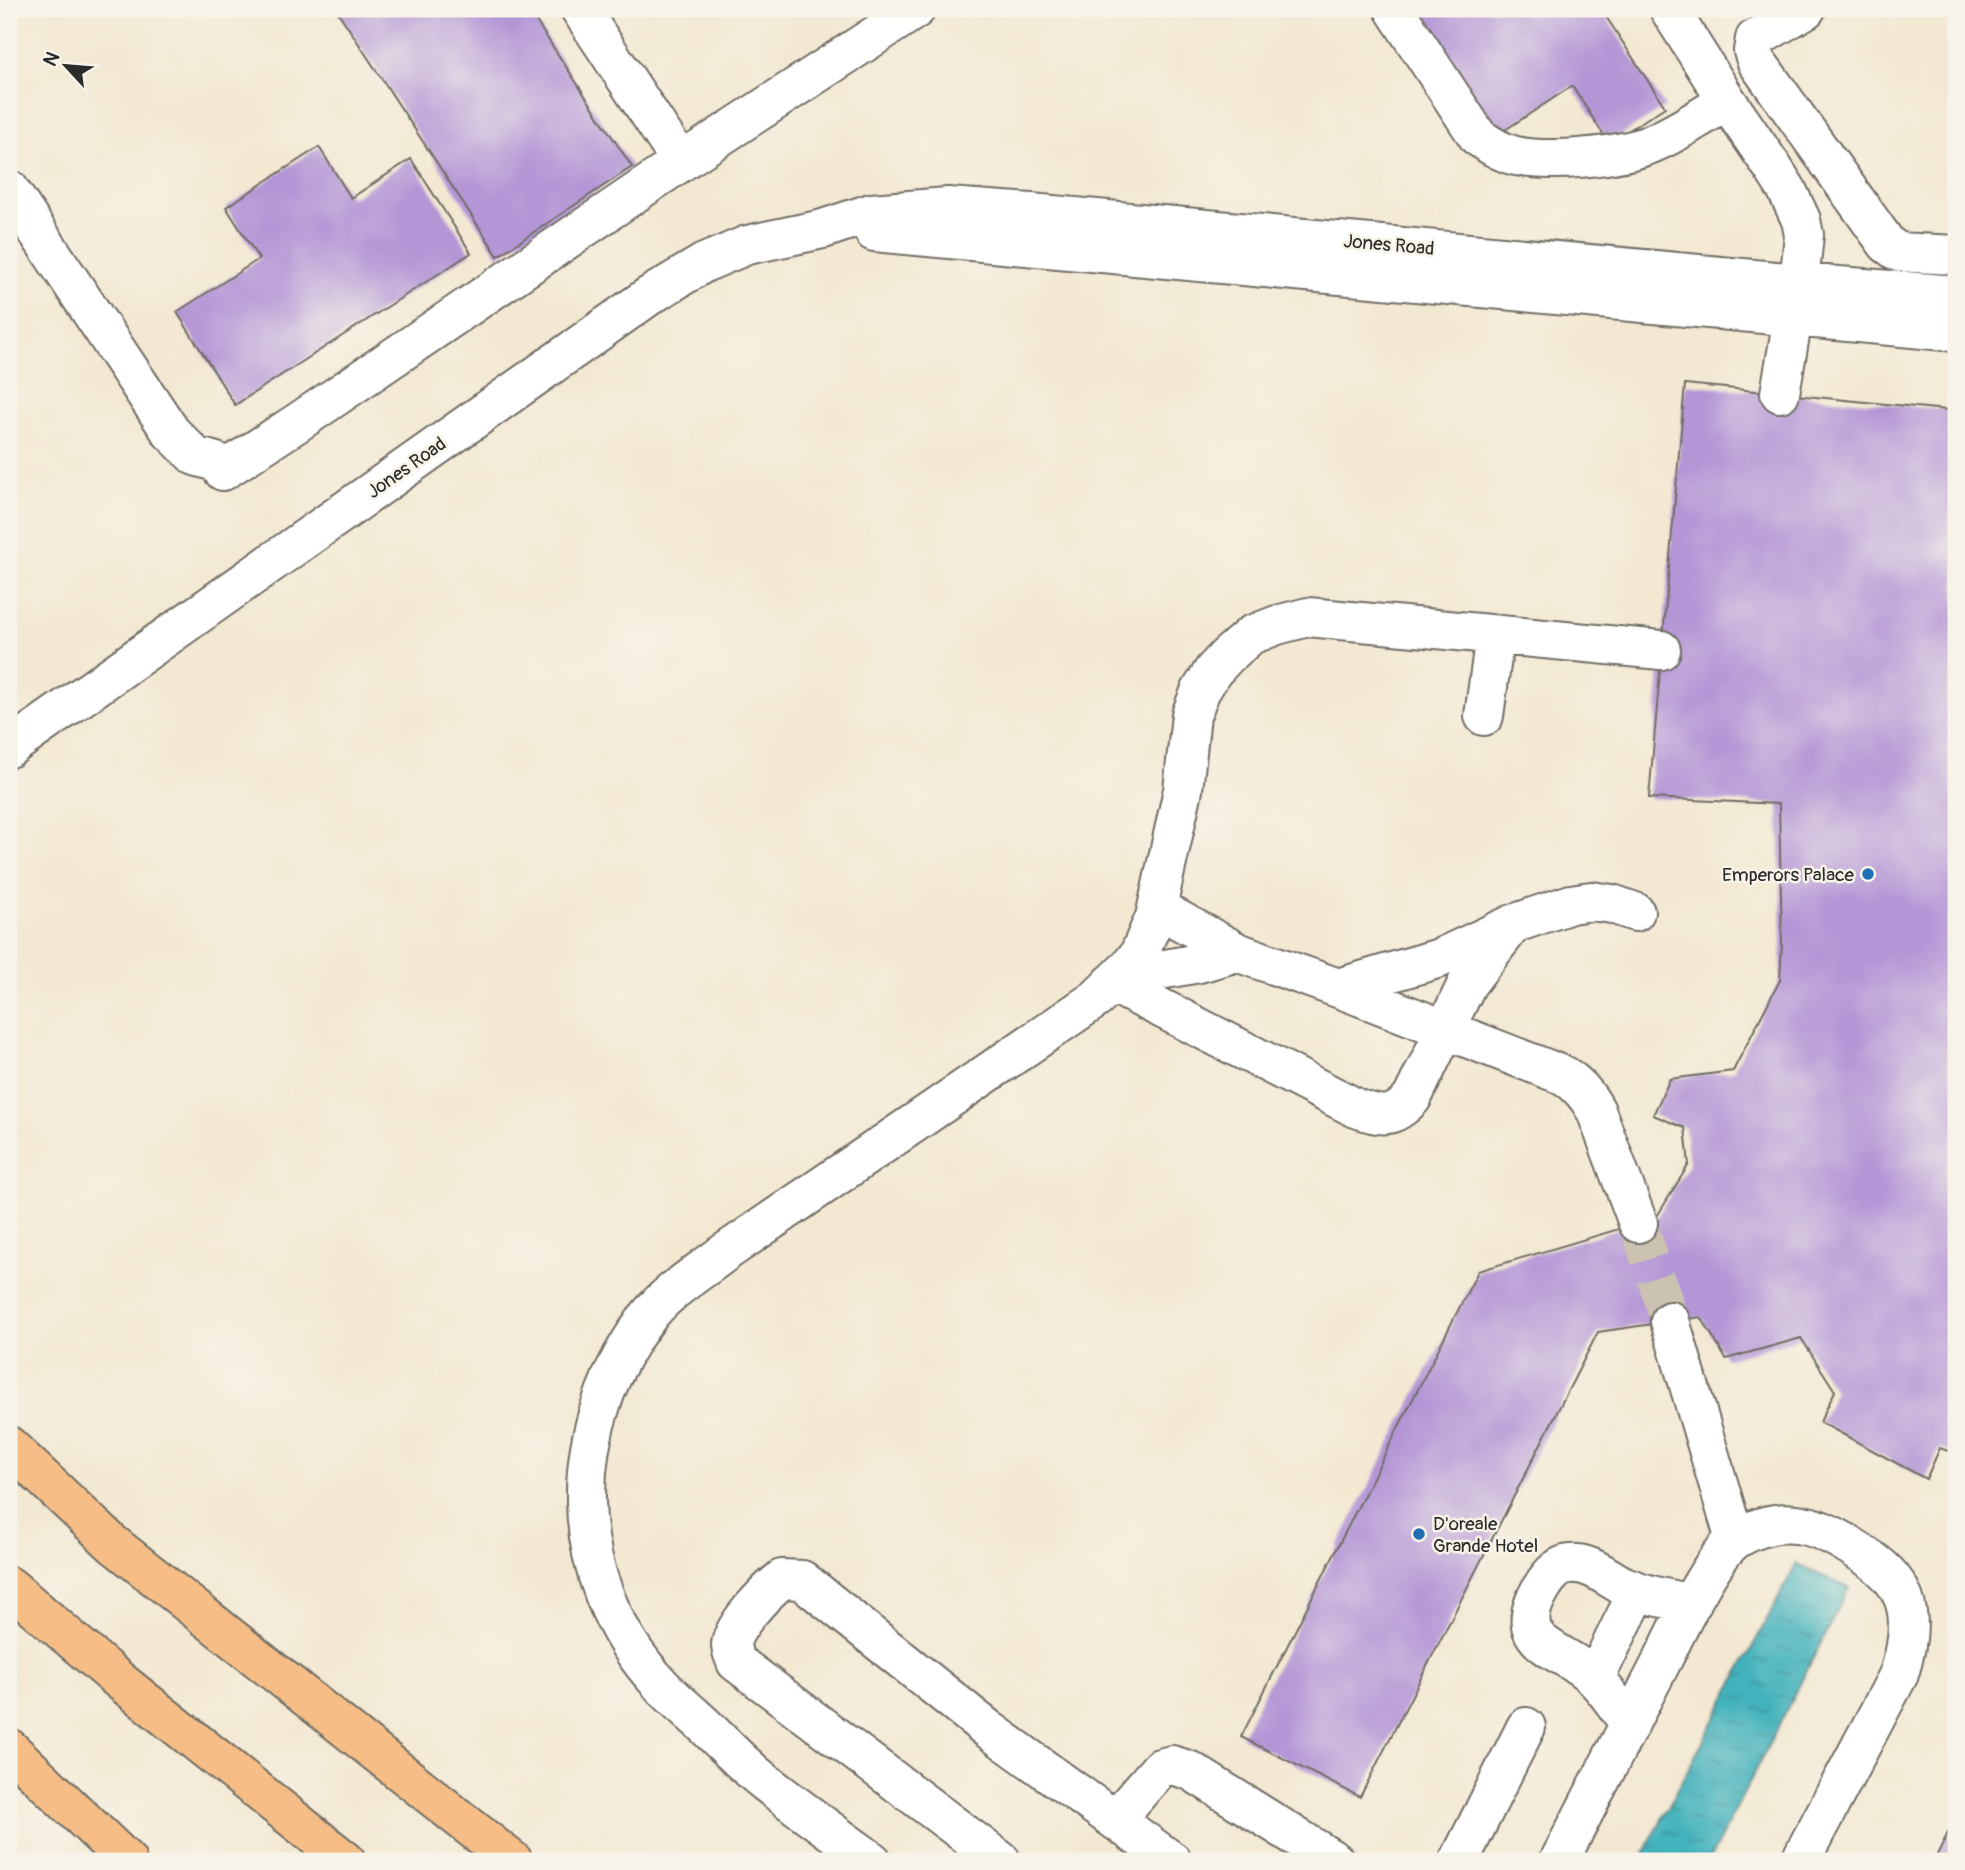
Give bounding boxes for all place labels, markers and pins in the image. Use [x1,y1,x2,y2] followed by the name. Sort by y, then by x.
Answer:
[1722,863,1855,887] place label: Emperors Palace
[1860,866,1876,882] marker: Emperors Palace
[1433,1512,1538,1558] place label: D'oreale Grande Hotel
[1411,1526,1427,1542] marker: D'oreale Grande Hotel

